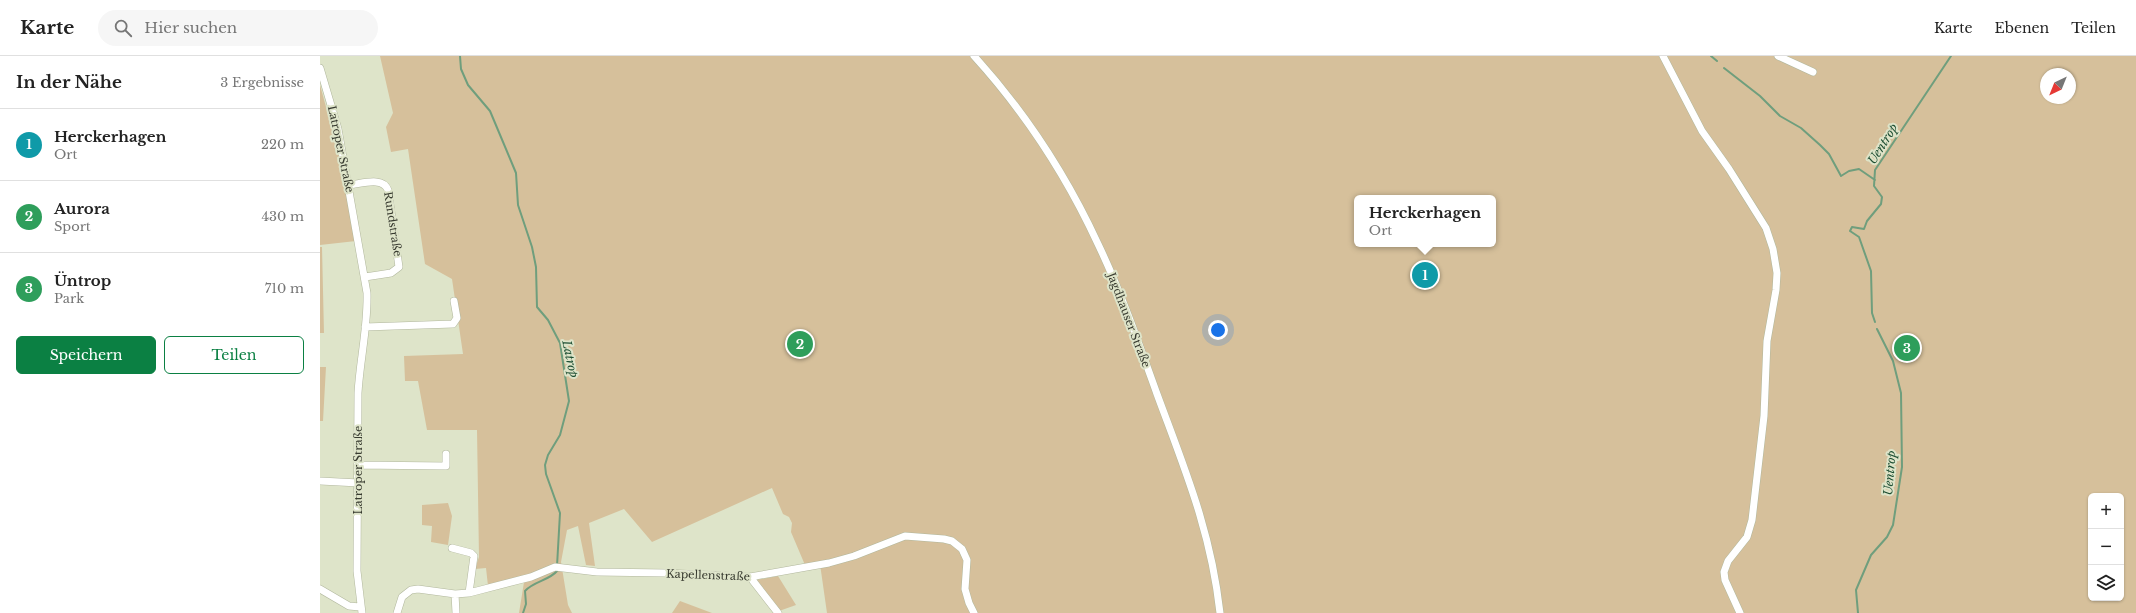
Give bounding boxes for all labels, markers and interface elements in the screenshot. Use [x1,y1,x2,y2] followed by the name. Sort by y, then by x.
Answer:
[98,10,378,46] search box
[20,16,74,39] text: Karte
[112,17,134,39] icon: search
[144,18,237,37] text: Hier suchen
[1934,19,1973,37] text: Karte
[1995,19,2049,37] text: Ebenen
[2071,19,2116,37] text: Teilen
[2040,68,2076,104] north arrow
[16,72,122,93] text: In der Nähe
[220,74,304,91] text: 3 Ergebnisse
[325,104,357,194] street label: Latroper Straße
[1864,120,1901,167] water label: Uentrop
[54,127,166,146] text: Herckerhagen
[26,136,32,153] text: 1
[261,136,304,153] text: 220 m
[54,146,77,163] text: Ort
[381,191,405,257] street label: Rundstraße
[1354,195,1496,247] popup
[54,199,110,218] text: Aurora
[1369,203,1481,222] text: Herckerhagen
[25,208,33,225] text: 2
[261,208,304,225] text: 430 m
[54,218,91,235] text: Sport
[1369,222,1392,239] text: Ort
[1412,260,1438,290] pin: 1
[1104,269,1154,370] street label: Jagdhauser Straße
[54,271,111,290] text: Üntrop
[25,280,33,297] text: 3
[265,280,304,297] text: 710 m
[54,290,84,307] text: Park
[1208,320,1228,340] your location
[787,329,813,359] pin: 2
[1894,333,1920,363] pin: 3
[16,336,156,374] button: Speichern
[164,336,304,374] button: Teilen
[559,338,582,379] water label: Latrop
[351,426,365,514] street label: Latroper Straße
[1880,450,1899,496] water label: Uentrop
[2088,493,2124,601] map controls
[2088,493,2124,529] button: +
[2088,529,2124,565] button: −
[2088,565,2124,601] button: layers
[666,567,750,583] street label: Kapellenstraße

